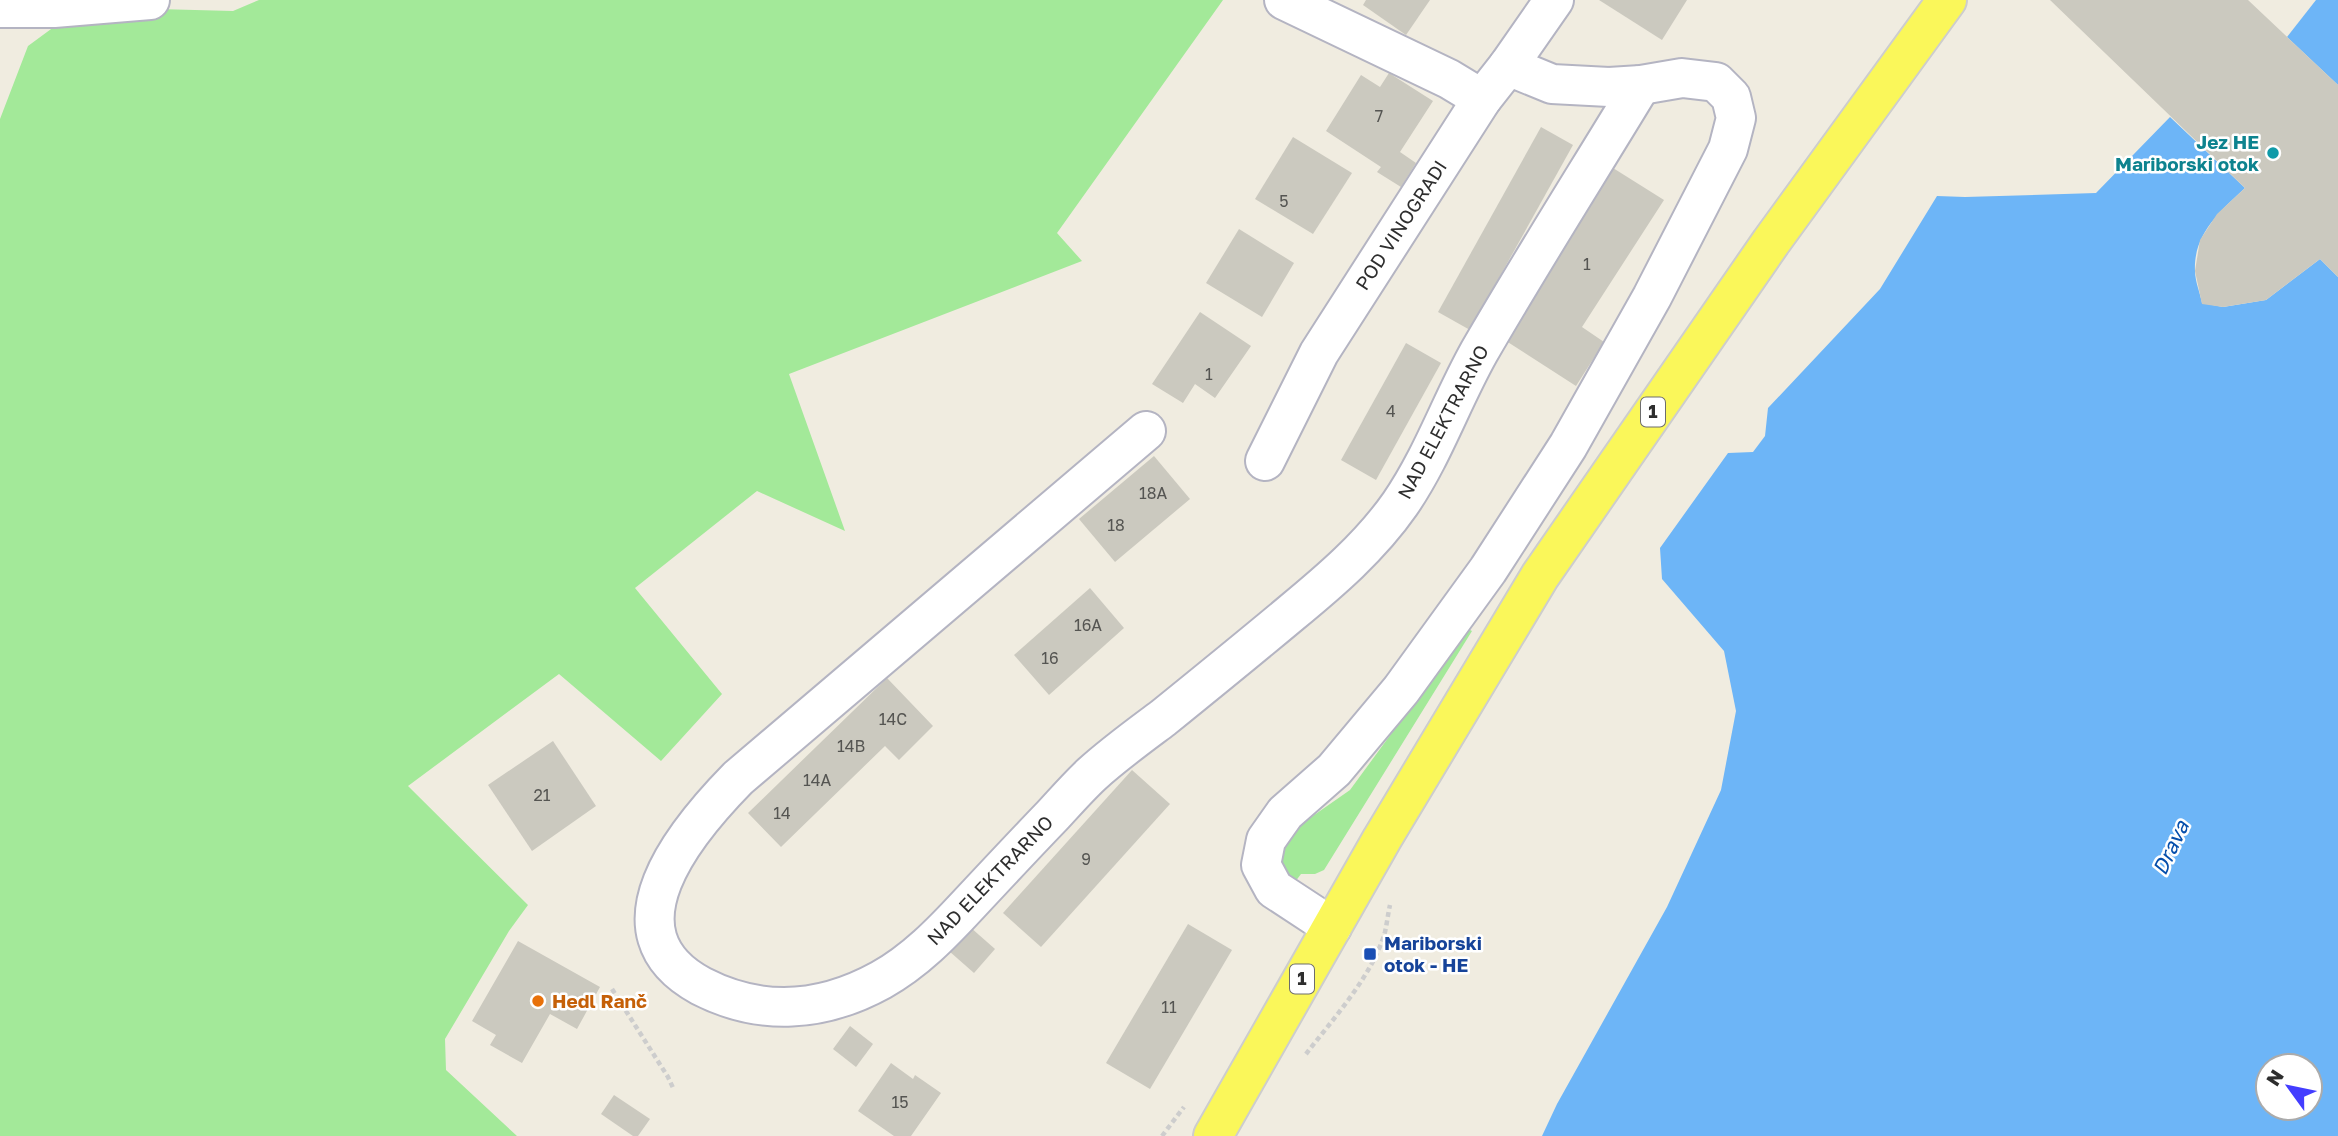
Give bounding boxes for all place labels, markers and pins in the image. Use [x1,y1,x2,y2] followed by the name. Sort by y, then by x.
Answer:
[2115,130,2259,175] place label: Jez HE Mariborski otok
[2265,145,2281,161] marker: Jez HE Mariborski otok
[1384,931,1482,976] place label: Mariborski otok - HE
[1362,946,1378,962] marker: Mariborski otok - HE
[552,989,647,1012] place label: Hedl Ranč
[530,993,546,1009] marker: Hedl Ranč

